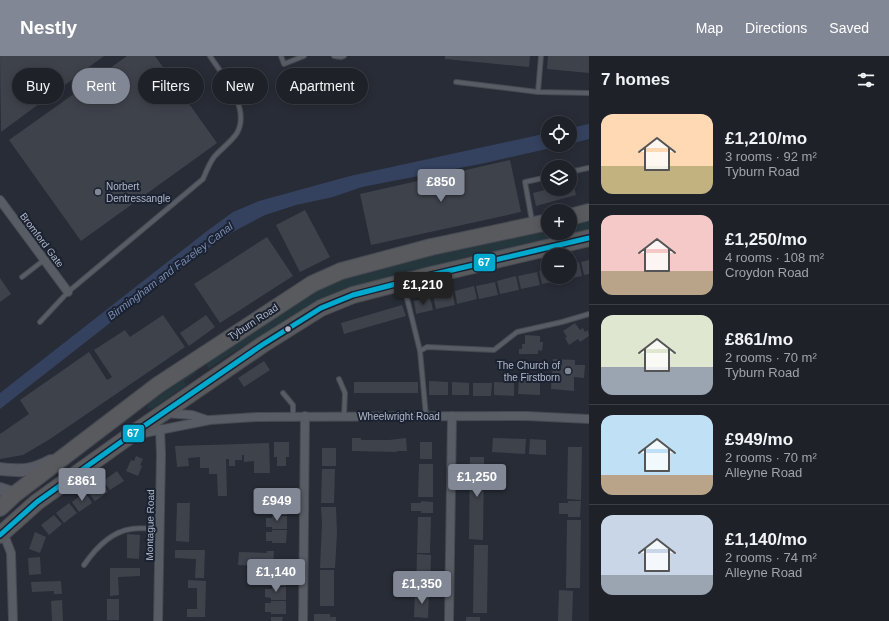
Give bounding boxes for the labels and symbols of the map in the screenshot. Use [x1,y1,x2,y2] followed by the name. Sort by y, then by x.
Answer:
[417,169,465,203] pin: £850
[106,181,171,204] place label: Norbert Dentressangle
[93,187,103,197] marker: Norbert Dentressangle
[18,210,66,270] street label: Bromford Gate
[105,220,235,322] water label: Birmingham and Fazeley Canal
[473,253,496,272] line badge: 67
[478,256,490,268] text: 67
[390,272,456,306] pin: £1,210
[226,302,280,342] street label: Tyburn Road
[283,324,293,334] unlabelled marker
[497,360,560,383] place label: The Church of the Firstborn
[563,366,573,376] marker: The Church of the Firstborn
[358,411,440,422] street label: Wheelwright Road
[122,424,145,443] line badge: 67
[127,427,139,439] text: 67
[444,464,510,498] pin: £1,250
[58,468,106,502] pin: £861
[253,488,301,522] pin: £949
[144,489,156,561] street label: Montague Road
[243,559,309,593] pin: £1,140
[389,571,455,605] pin: £1,350

